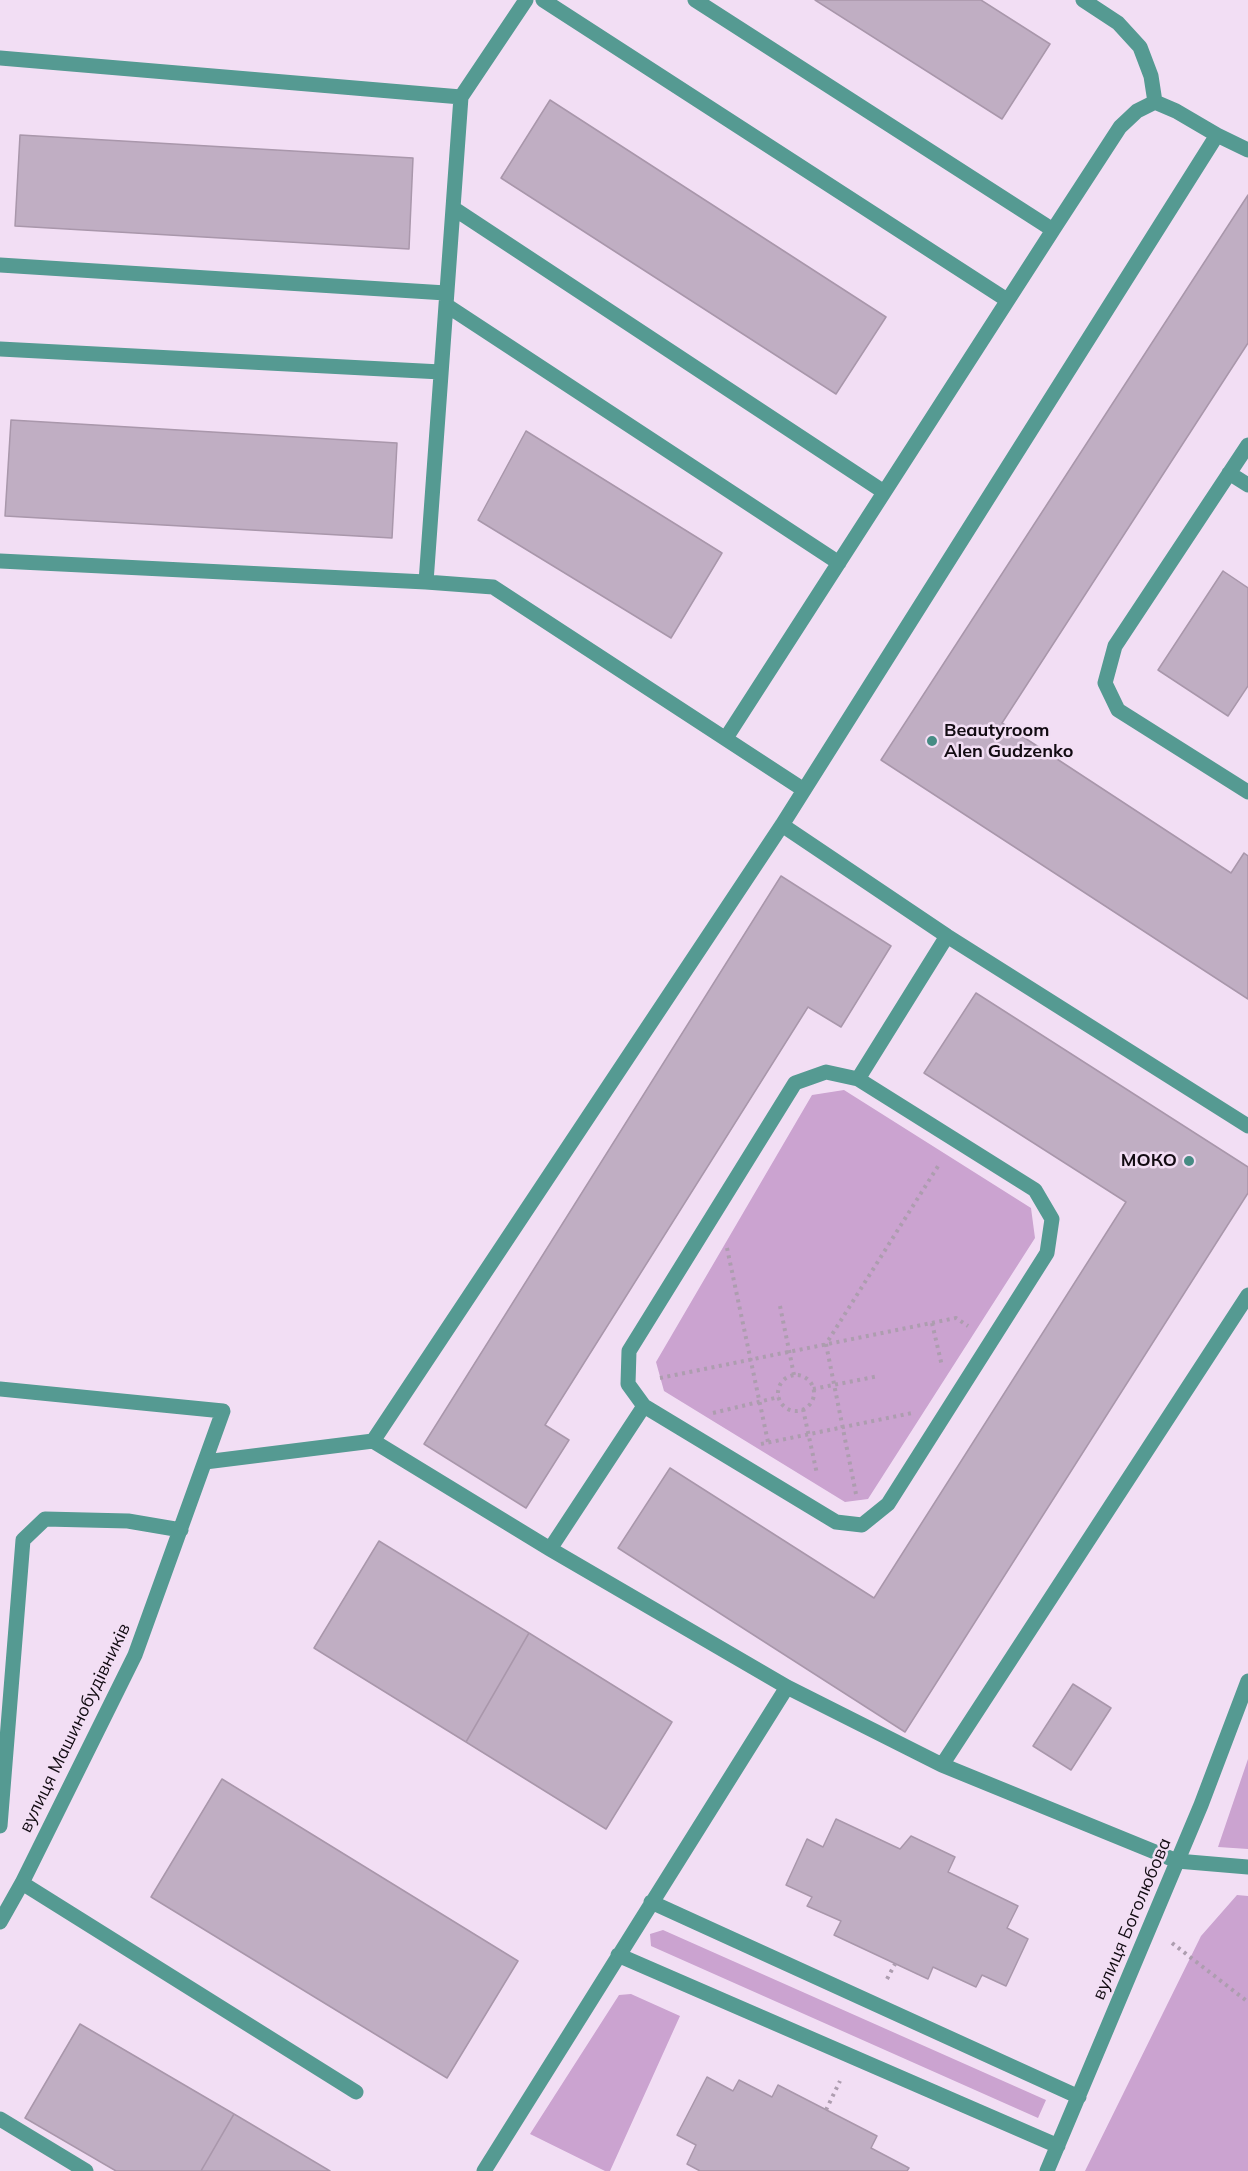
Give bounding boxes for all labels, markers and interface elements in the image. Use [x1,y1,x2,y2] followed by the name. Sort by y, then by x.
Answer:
[944,720,1073,762] place label: Beautyroom Alen Gudzenko
[925,734,939,748] marker: Beautyroom Alen Gudzenko
[1121,1150,1177,1172] place label: МОКО
[1182,1154,1196,1168] marker: МОКО
[15,1620,135,1836] street label: вулиця Машинобудівників
[1088,1835,1176,2003] street label: вулиця Боголюбова

